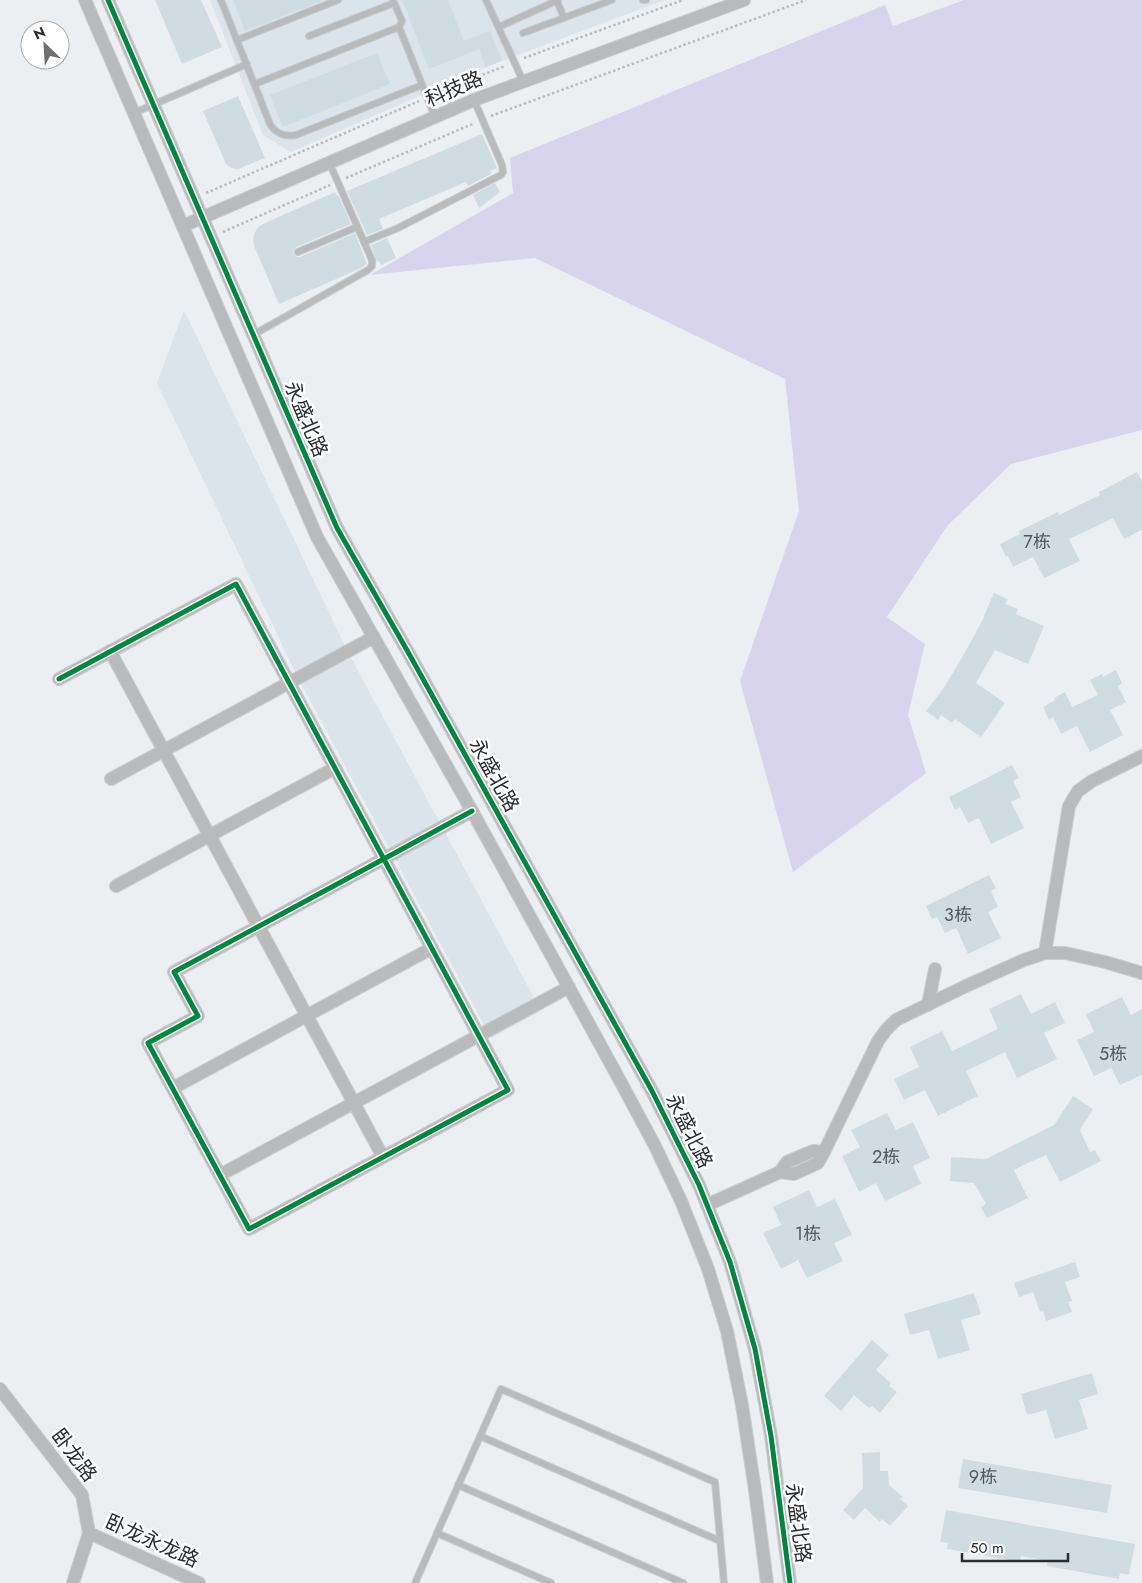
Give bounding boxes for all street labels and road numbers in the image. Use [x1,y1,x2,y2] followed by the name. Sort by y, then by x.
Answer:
[421,64,487,114] street label: 科技路
[277,377,335,461] street label: 永盛北路
[462,733,526,817] street label: 永盛北路
[658,1089,720,1173] street label: 永盛北路
[44,1422,104,1488] street label: 卧龙路
[778,1481,818,1565] street label: 永盛北路
[100,1507,204,1575] street label: 卧龙永龙路

